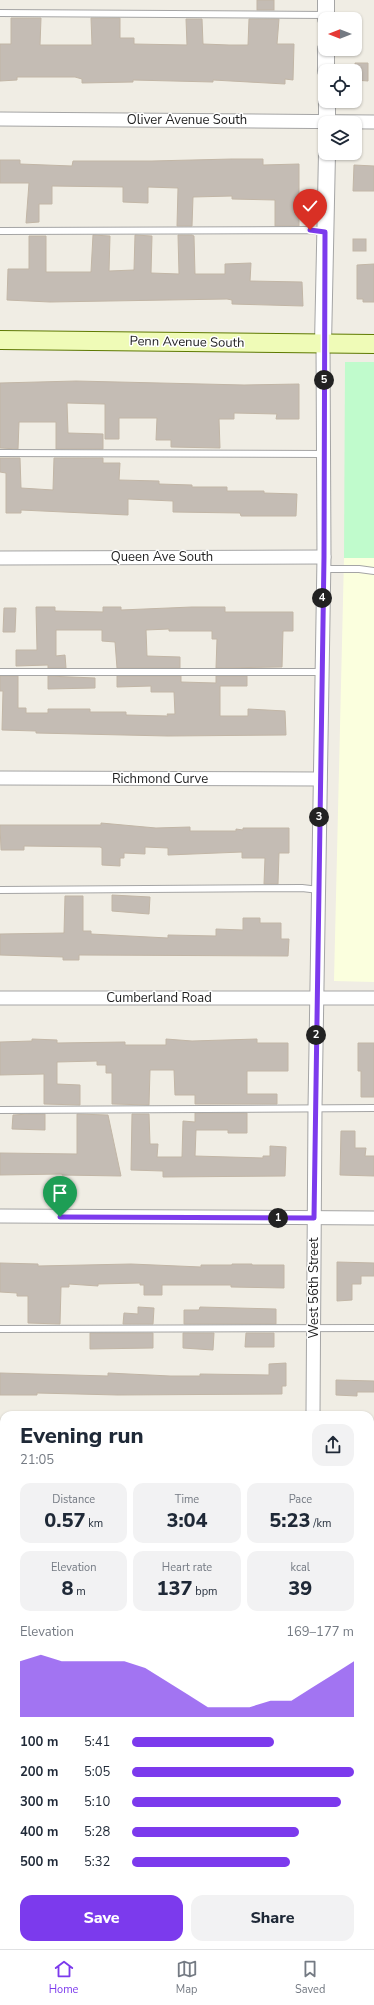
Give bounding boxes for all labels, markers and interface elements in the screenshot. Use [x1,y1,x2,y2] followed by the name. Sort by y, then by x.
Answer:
[318,12,362,56] north arrow
[318,12,362,160] map controls
[318,64,362,108] button: locate
[127,111,247,129] street label: Oliver Avenue South
[318,116,362,160] button: layers
[293,189,327,230] pin
[299,195,321,217] icon: check
[129,332,245,352] street label: Penn Avenue South
[314,370,334,390] pin: 5
[321,372,327,387] text: 5
[111,548,213,566] street label: Queen Ave South
[312,588,332,608] pin: 4
[319,590,325,605] text: 4
[112,770,208,788] street label: Richmond Curve
[309,807,329,827] pin: 3
[316,809,322,824] text: 3
[106,989,212,1007] street label: Cumberland Road
[306,1025,326,1045] pin: 2
[313,1027,319,1042] text: 2
[43,1176,77,1217] pin
[49,1182,71,1204] icon: arrive
[268,1208,288,1228] pin: 1
[275,1210,281,1225] text: 1
[305,1237,323,1338] street label: West 56th Street
[20,1421,144,1451] text: Evening run
[312,1424,354,1466] button: share
[20,1451,54,1469] text: 21:05
[52,1492,95,1507] text: Distance
[175,1492,199,1507] text: Time
[289,1492,312,1507] text: Pace
[44,1507,85,1534] text: 0.57
[166,1507,208,1534] text: 3:04
[269,1507,311,1534] text: 5:23
[85,1516,103,1531] text: km
[311,1516,331,1531] text: /km
[51,1560,96,1575] text: Elevation
[162,1560,212,1575] text: Heart rate
[291,1560,310,1575] text: kcal
[62,1575,74,1602] text: 8
[156,1575,192,1602] text: 137
[288,1575,312,1602] text: 39
[74,1584,86,1599] text: m
[192,1584,218,1599] text: bpm
[20,1623,74,1641] text: Elevation
[286,1623,354,1641] text: 169–177 m
[20,1733,58,1751] text: 100 m
[84,1733,110,1751] text: 5:41
[20,1763,58,1781] text: 200 m
[84,1763,110,1781] text: 5:05
[20,1793,58,1811] text: 300 m
[84,1793,110,1811] text: 5:10
[20,1823,58,1841] text: 400 m
[84,1823,110,1841] text: 5:28
[20,1853,58,1871] text: 500 m
[84,1853,110,1871] text: 5:32
[20,1895,183,1941] button: Save
[191,1895,354,1941] button: Share
[49,1958,78,1997] tab: Home
[176,1958,198,1997] tab: Map
[295,1958,325,1997] tab: Saved

